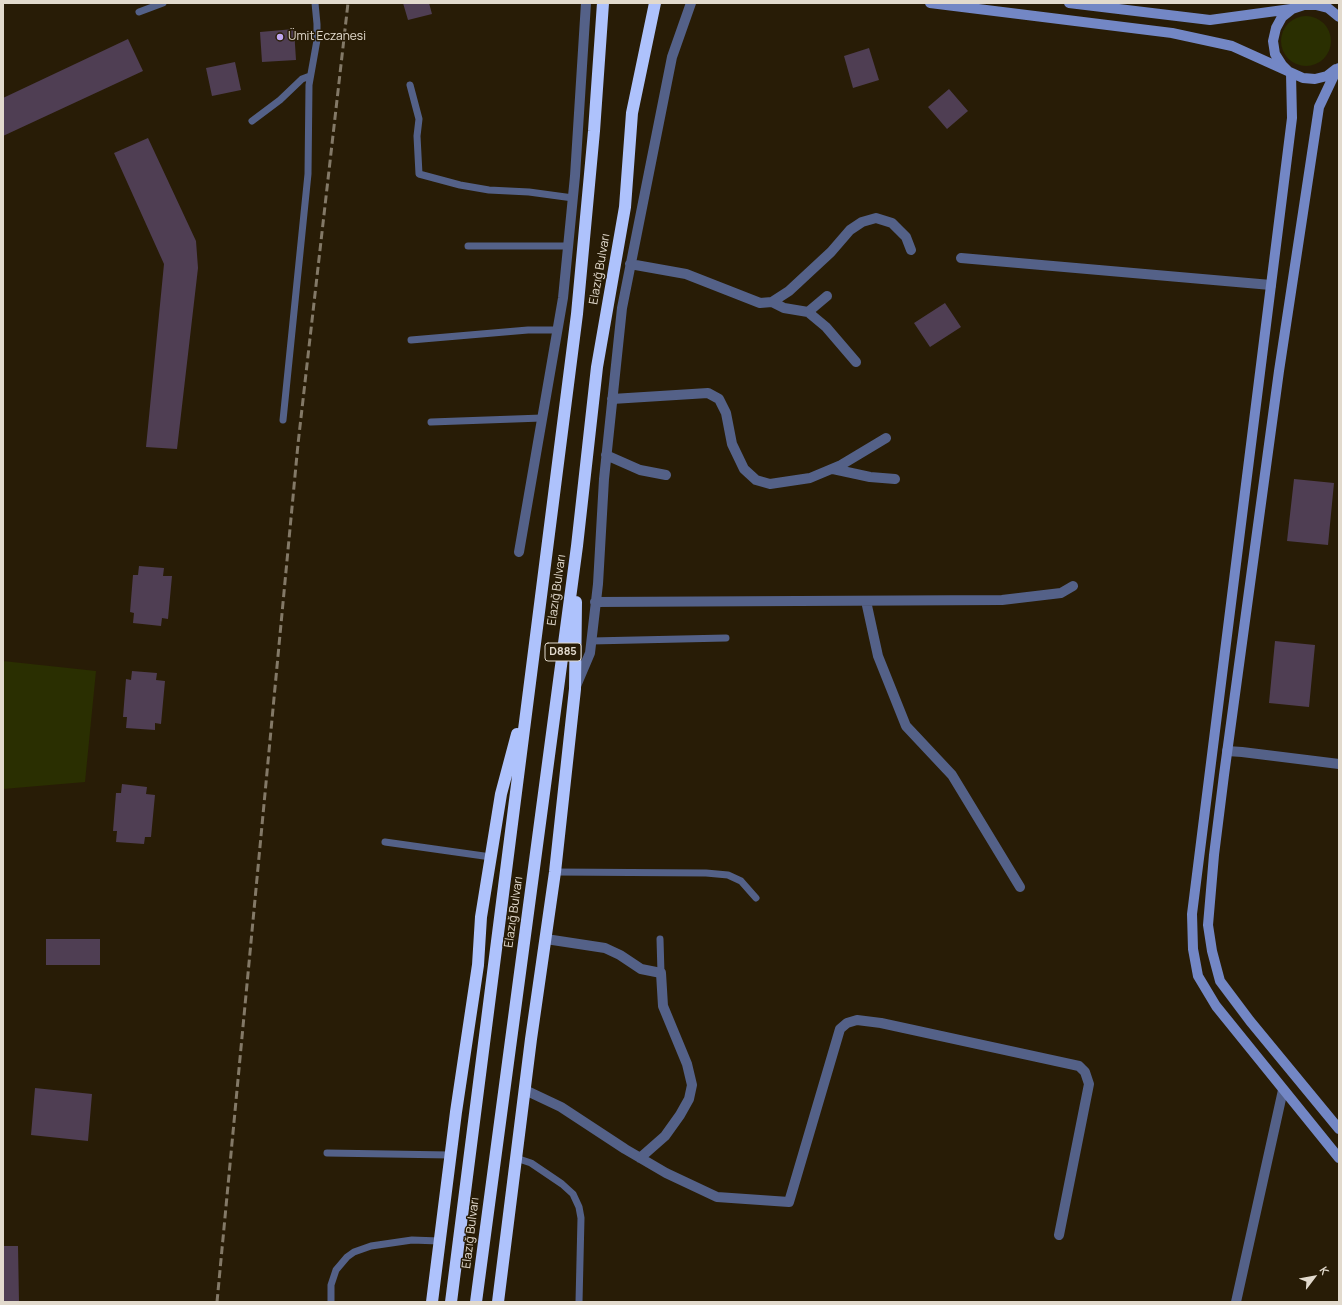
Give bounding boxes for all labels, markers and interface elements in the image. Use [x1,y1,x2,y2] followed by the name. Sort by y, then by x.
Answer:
[288,30,366,44] place label: Ümit Eczanesi
[275,32,285,42] marker: Ümit Eczanesi
[587,232,613,306] street label: Elazığ Bulvarı
[545,553,569,627] street label: Elazığ Bulvarı
[545,643,581,661] road number: D885
[502,875,526,949] street label: Elazığ Bulvarı
[459,1196,483,1270] street label: Elazığ Bulvarı
[1294,1257,1334,1297] north arrow
[1316,1263,1333,1277] text: K

